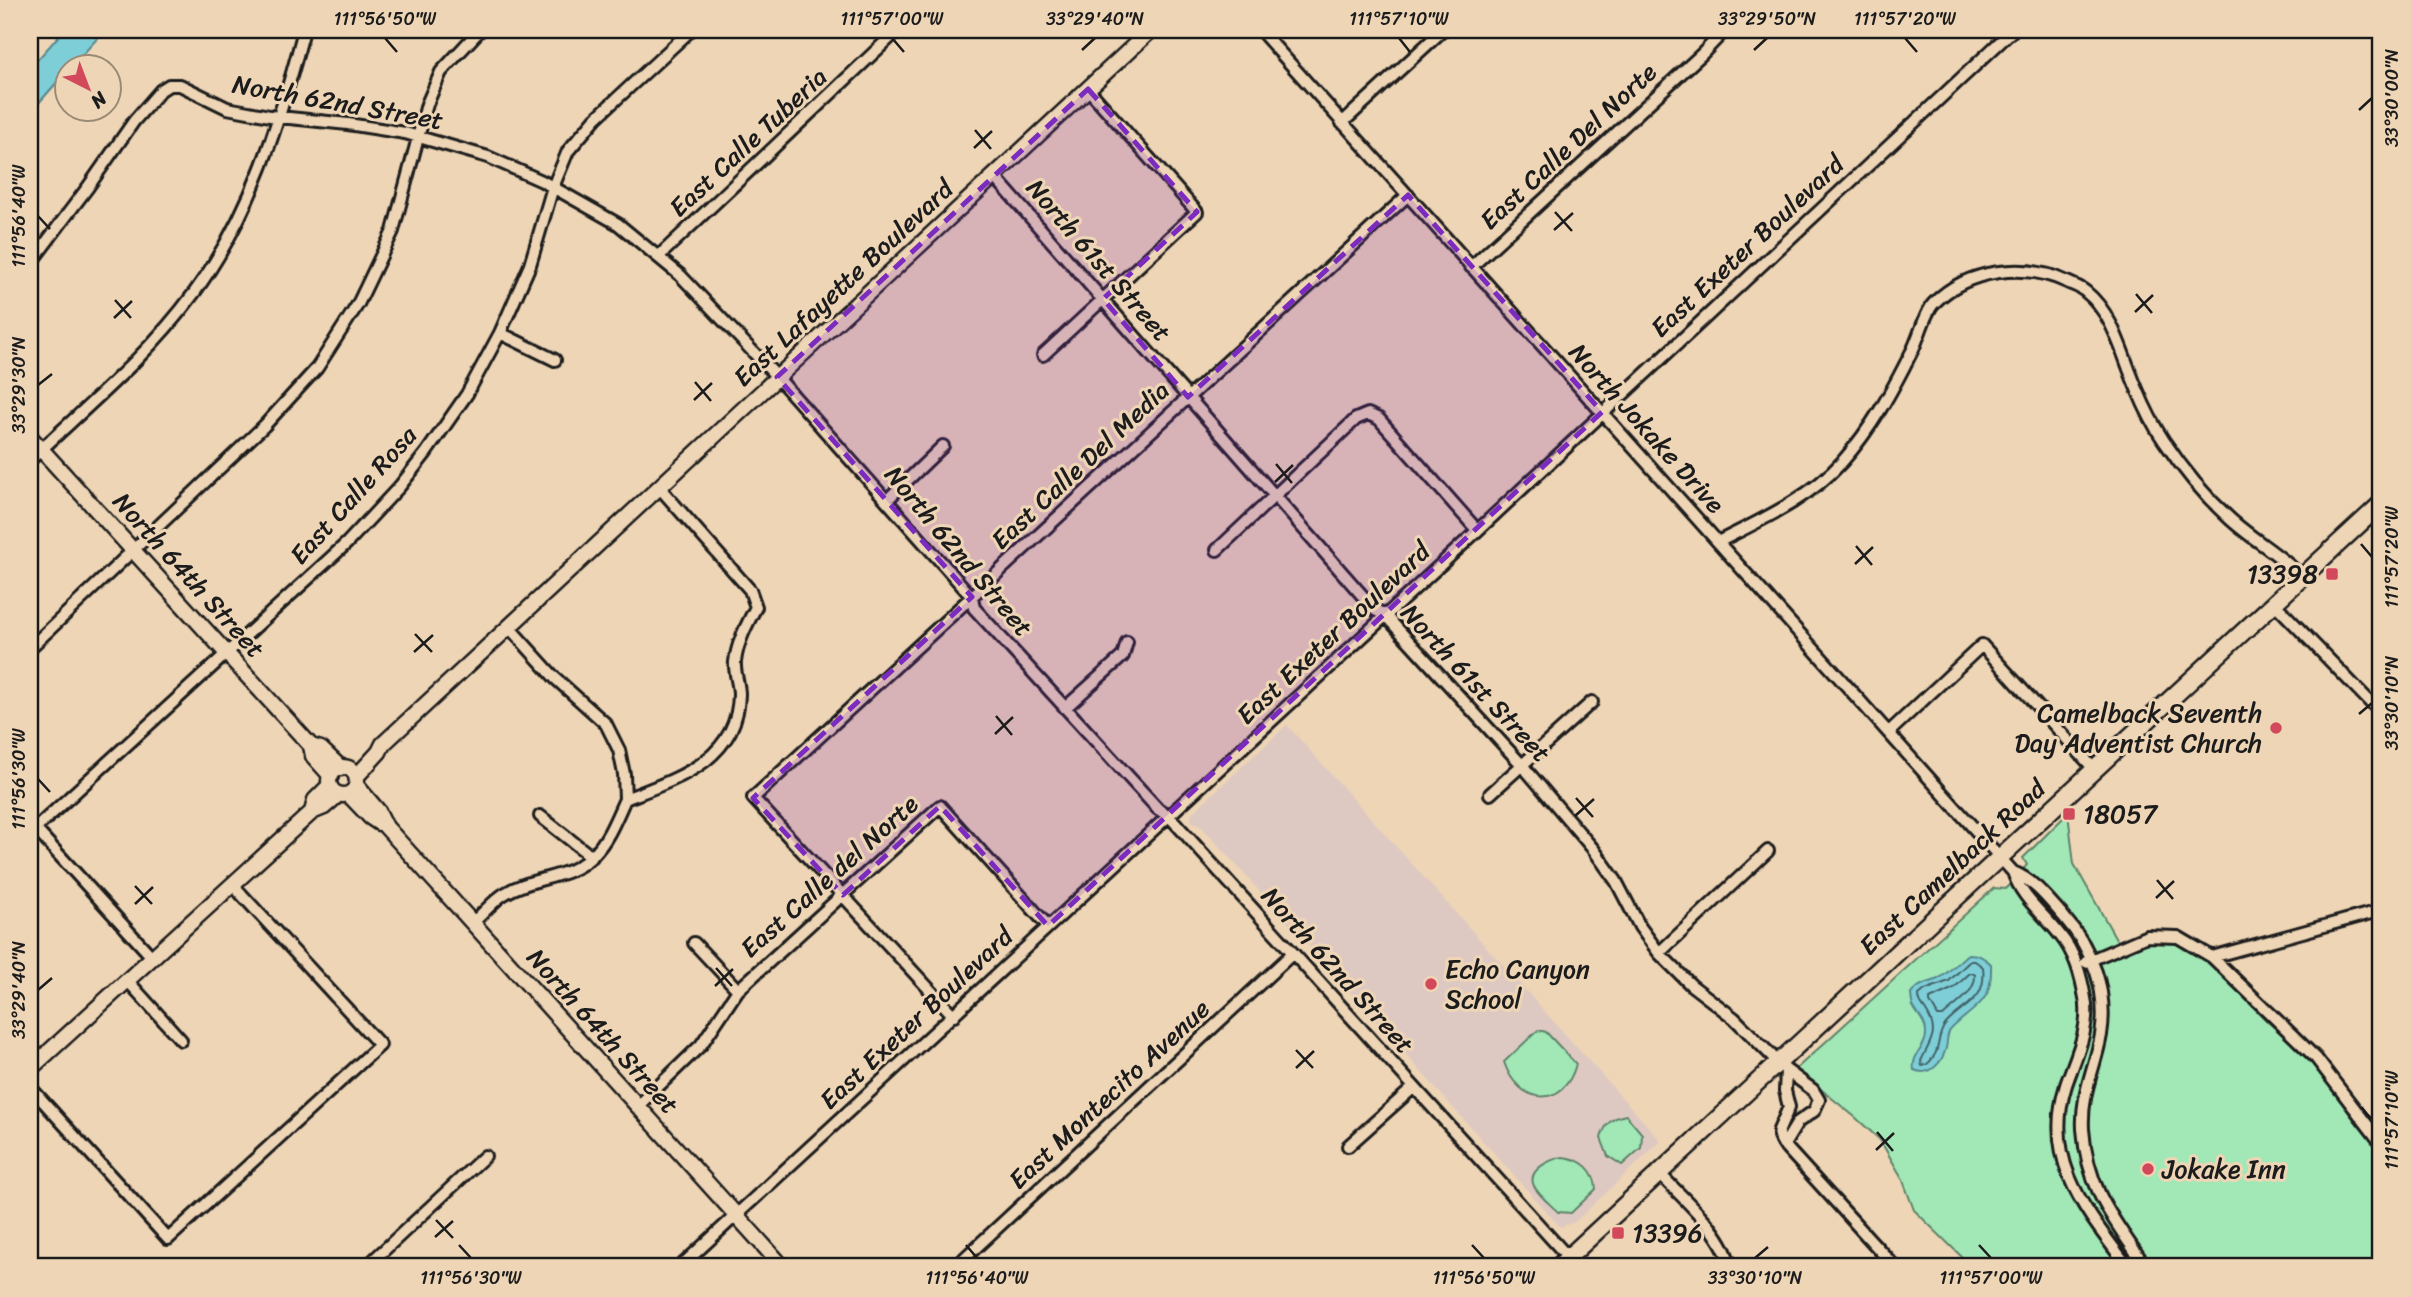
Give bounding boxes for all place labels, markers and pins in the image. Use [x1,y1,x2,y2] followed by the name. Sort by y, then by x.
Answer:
[2247,551,2318,597] place label: 13398
[2324,566,2340,582] marker: 13398
[2015,690,2262,766] place label: Camelback Seventh Day Adventist Church
[2268,720,2284,736] marker: Camelback Seventh Day Adventist Church
[2083,791,2159,837] place label: 18057
[2061,806,2077,822] marker: 18057
[1445,946,1590,1022] place label: Echo Canyon School
[1423,976,1439,992] marker: Echo Canyon School
[2161,1146,2286,1192] place label: Jokake Inn
[2140,1161,2156,1177] marker: Jokake Inn
[1632,1210,1702,1256] place label: 13396
[1610,1225,1626,1241] marker: 13396

